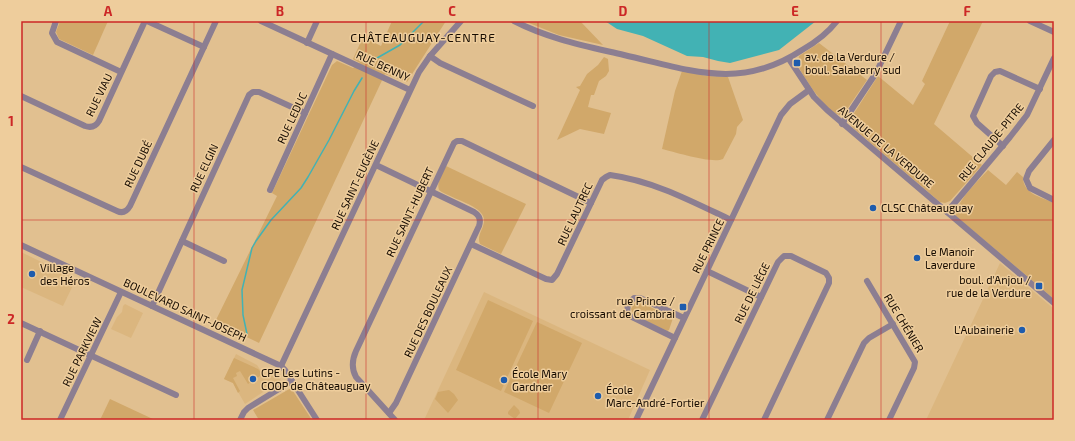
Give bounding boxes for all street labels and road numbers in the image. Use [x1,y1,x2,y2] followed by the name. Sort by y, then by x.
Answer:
[354,48,413,84] street label: RUE BENNY
[83,71,115,118] street label: RUE VIAU
[274,90,309,146] street label: RUE LEDUC
[955,100,1026,183] street label: RUE CLAUDE-PITRE
[836,103,937,190] street label: AVENUE DE LA VERDURE
[121,138,154,189] street label: RUE DUBÉ
[328,138,381,232] street label: RUE SAINT-EUGÈNE
[187,142,220,194] street label: RUE ELGIN
[383,164,436,259] street label: RUE SAINT-HUBERT
[554,180,595,247] street label: RUE LAUTREC
[689,216,726,275] street label: RUE PRINCE
[731,260,772,325] street label: RUE DE LIÈGE
[401,264,454,359] street label: RUE DES BOULEAUX
[122,275,249,344] street label: BOULEVARD SAINT-JOSEPH
[882,291,927,355] street label: RUE CHÉNIER
[59,315,104,388] street label: RUE PARKVIEW

